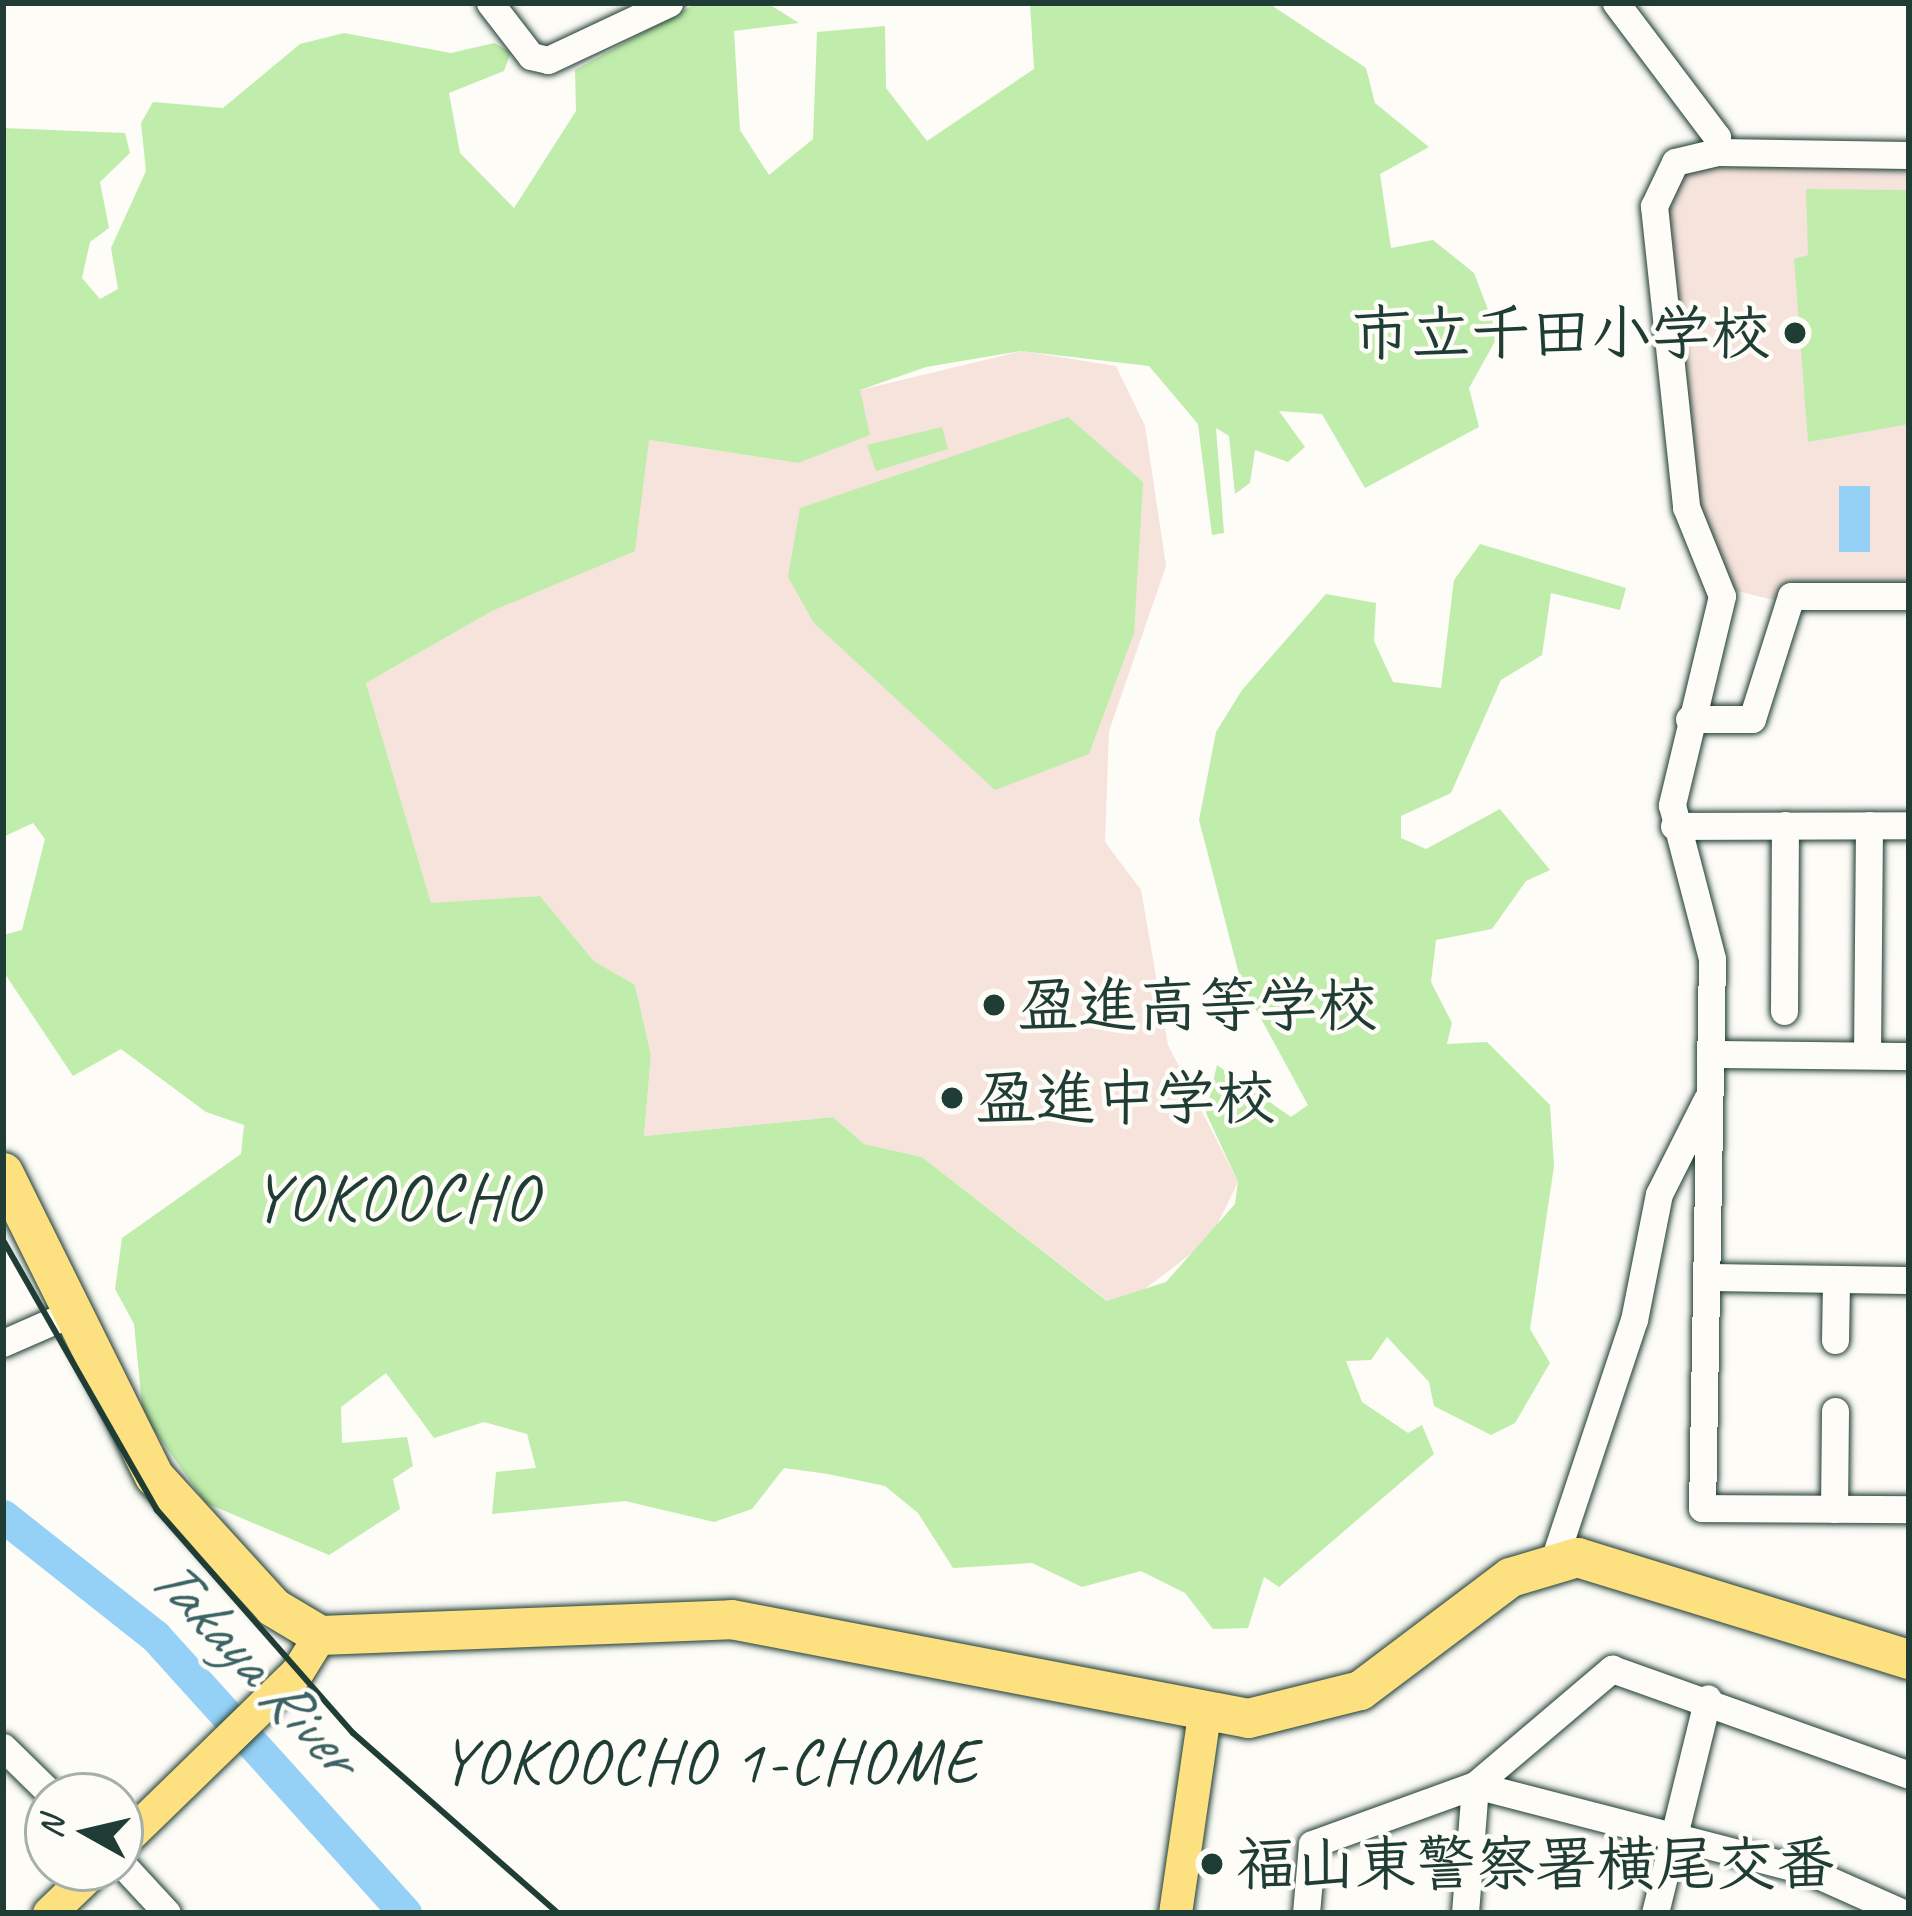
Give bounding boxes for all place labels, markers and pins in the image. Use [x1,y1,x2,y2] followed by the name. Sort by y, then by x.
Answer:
[1351,297,1771,369] place label: 市立千田小学校
[1782,320,1808,346] marker: 市立千田小学校
[1018,969,1378,1041] place label: 盈進高等学校
[981,992,1007,1018] marker: 盈進高等学校
[976,1062,1276,1134] place label: 盈進中学校
[939,1085,965,1111] marker: 盈進中学校
[1236,1828,1836,1900] place label: 福山東警察署横尾交番
[1199,1851,1225,1877] marker: 福山東警察署横尾交番

